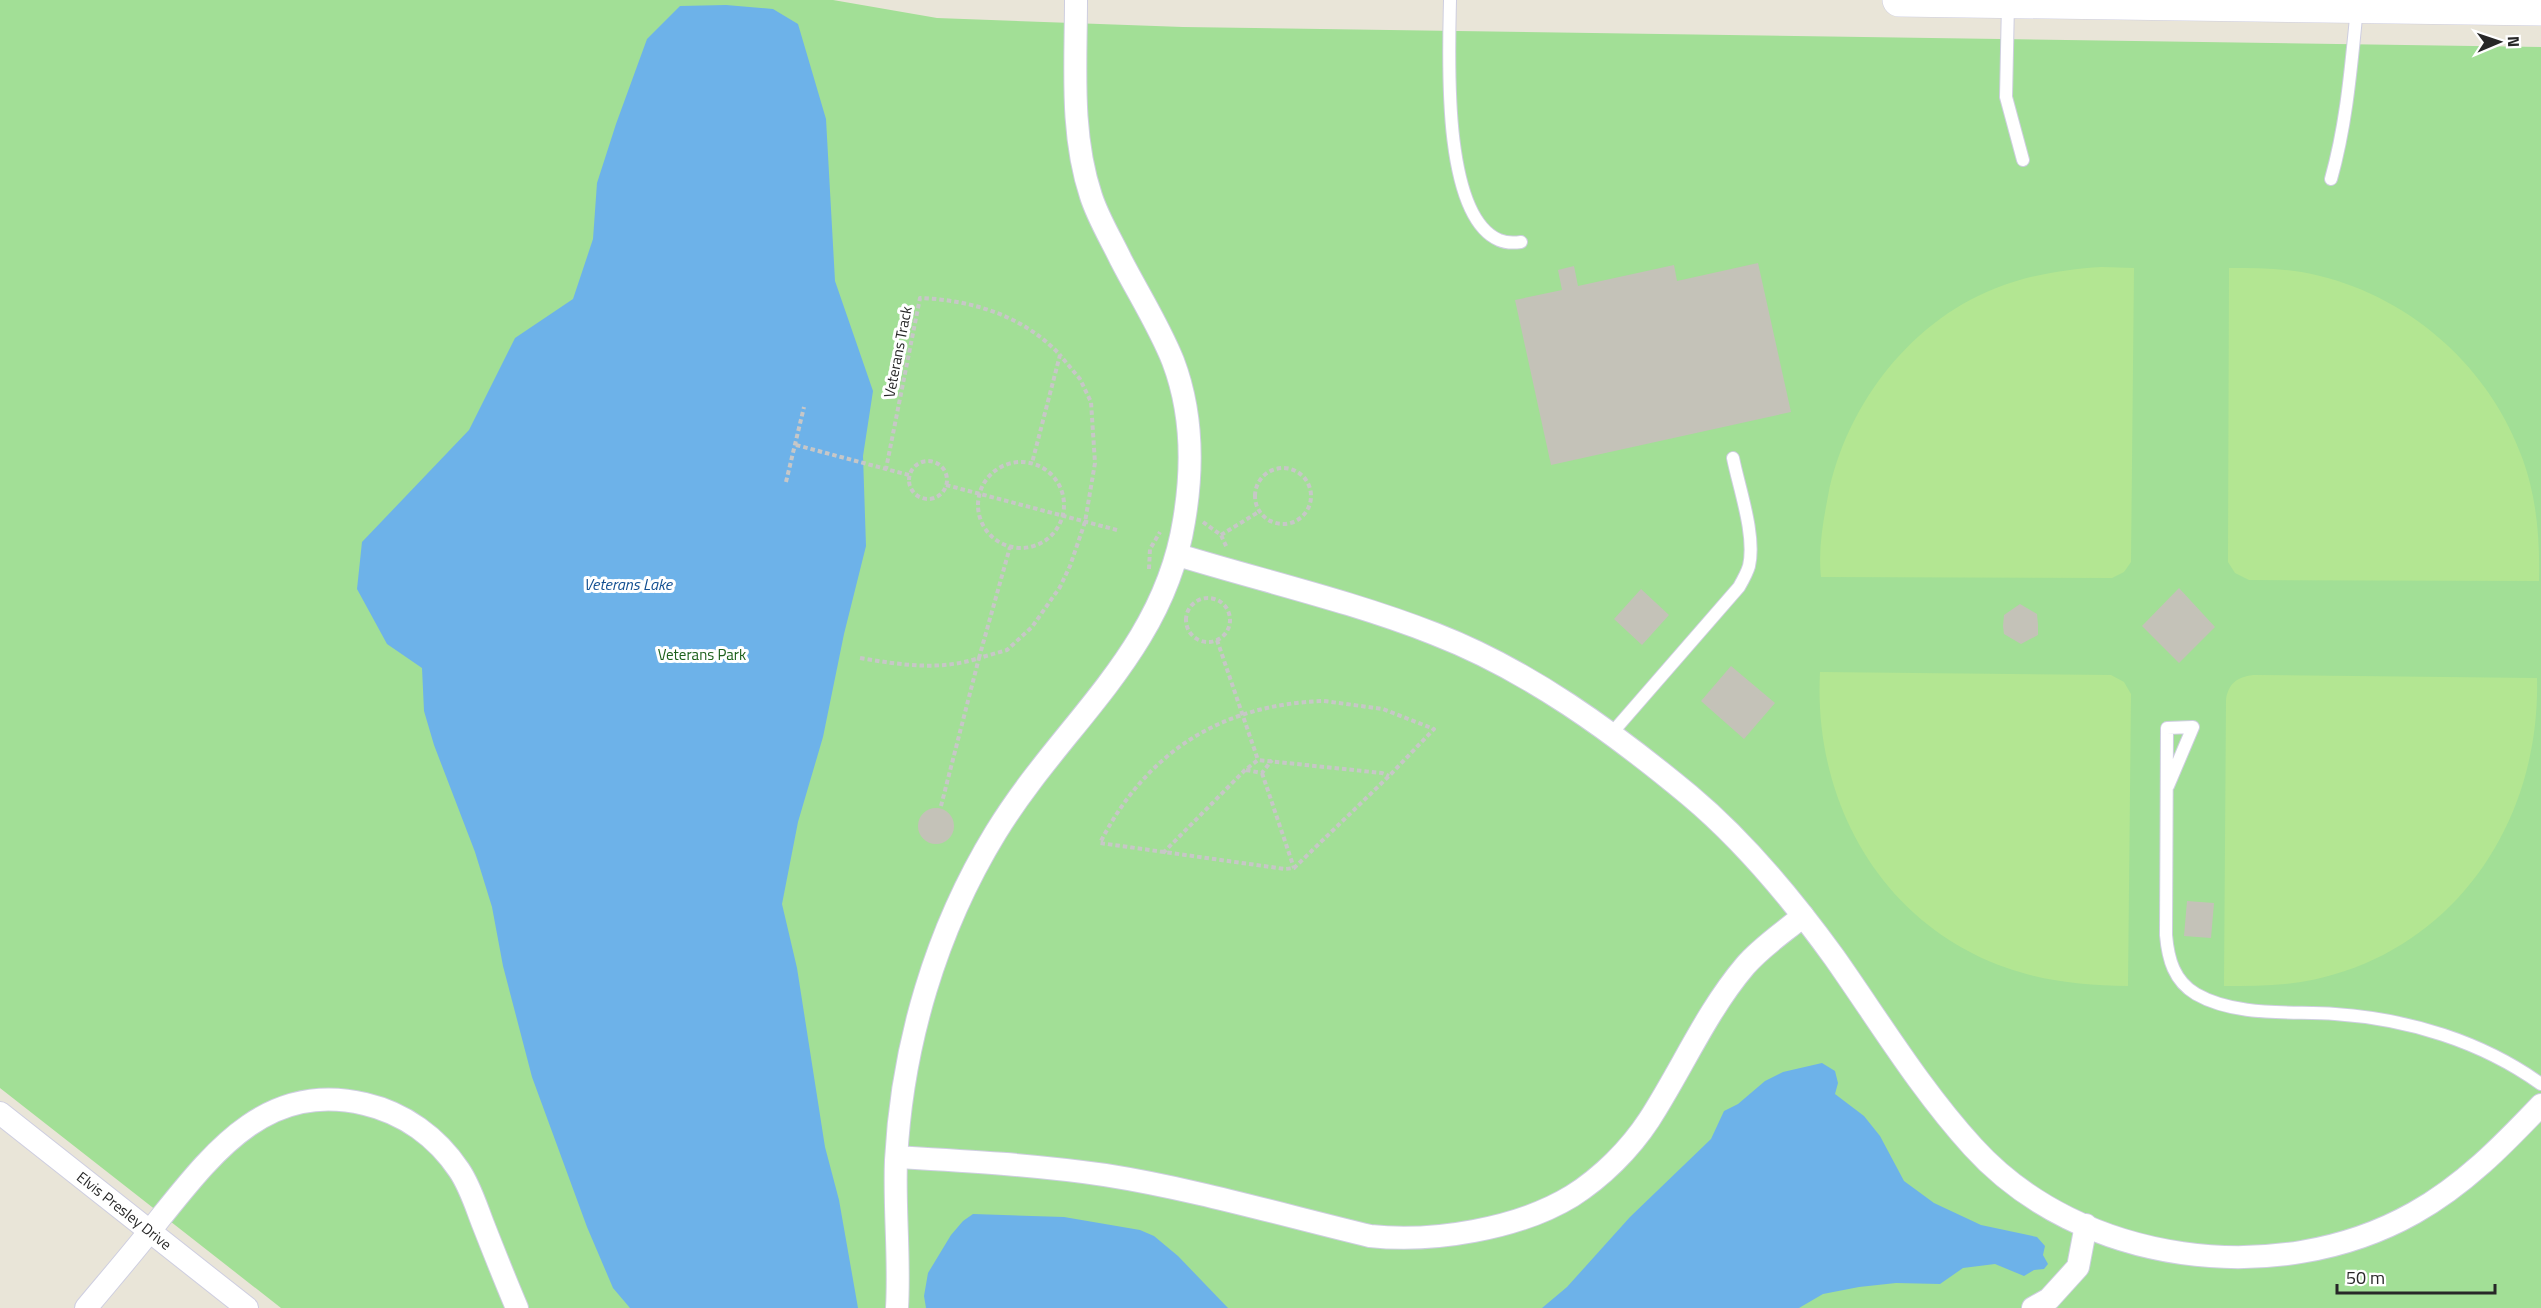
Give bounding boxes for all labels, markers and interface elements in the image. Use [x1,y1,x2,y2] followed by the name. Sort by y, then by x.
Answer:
[2469,12,2529,72] north arrow
[2502,36,2526,47] text: N
[877,304,918,400] street label: Veterans Track
[584,572,674,596] water label: Veterans Lake
[658,643,746,666] park label: Veterans Park
[72,1166,177,1255] street label: Elvis Presley Drive
[2337,1257,2494,1295] scale bar
[2346,1264,2385,1291] text: 50 m

